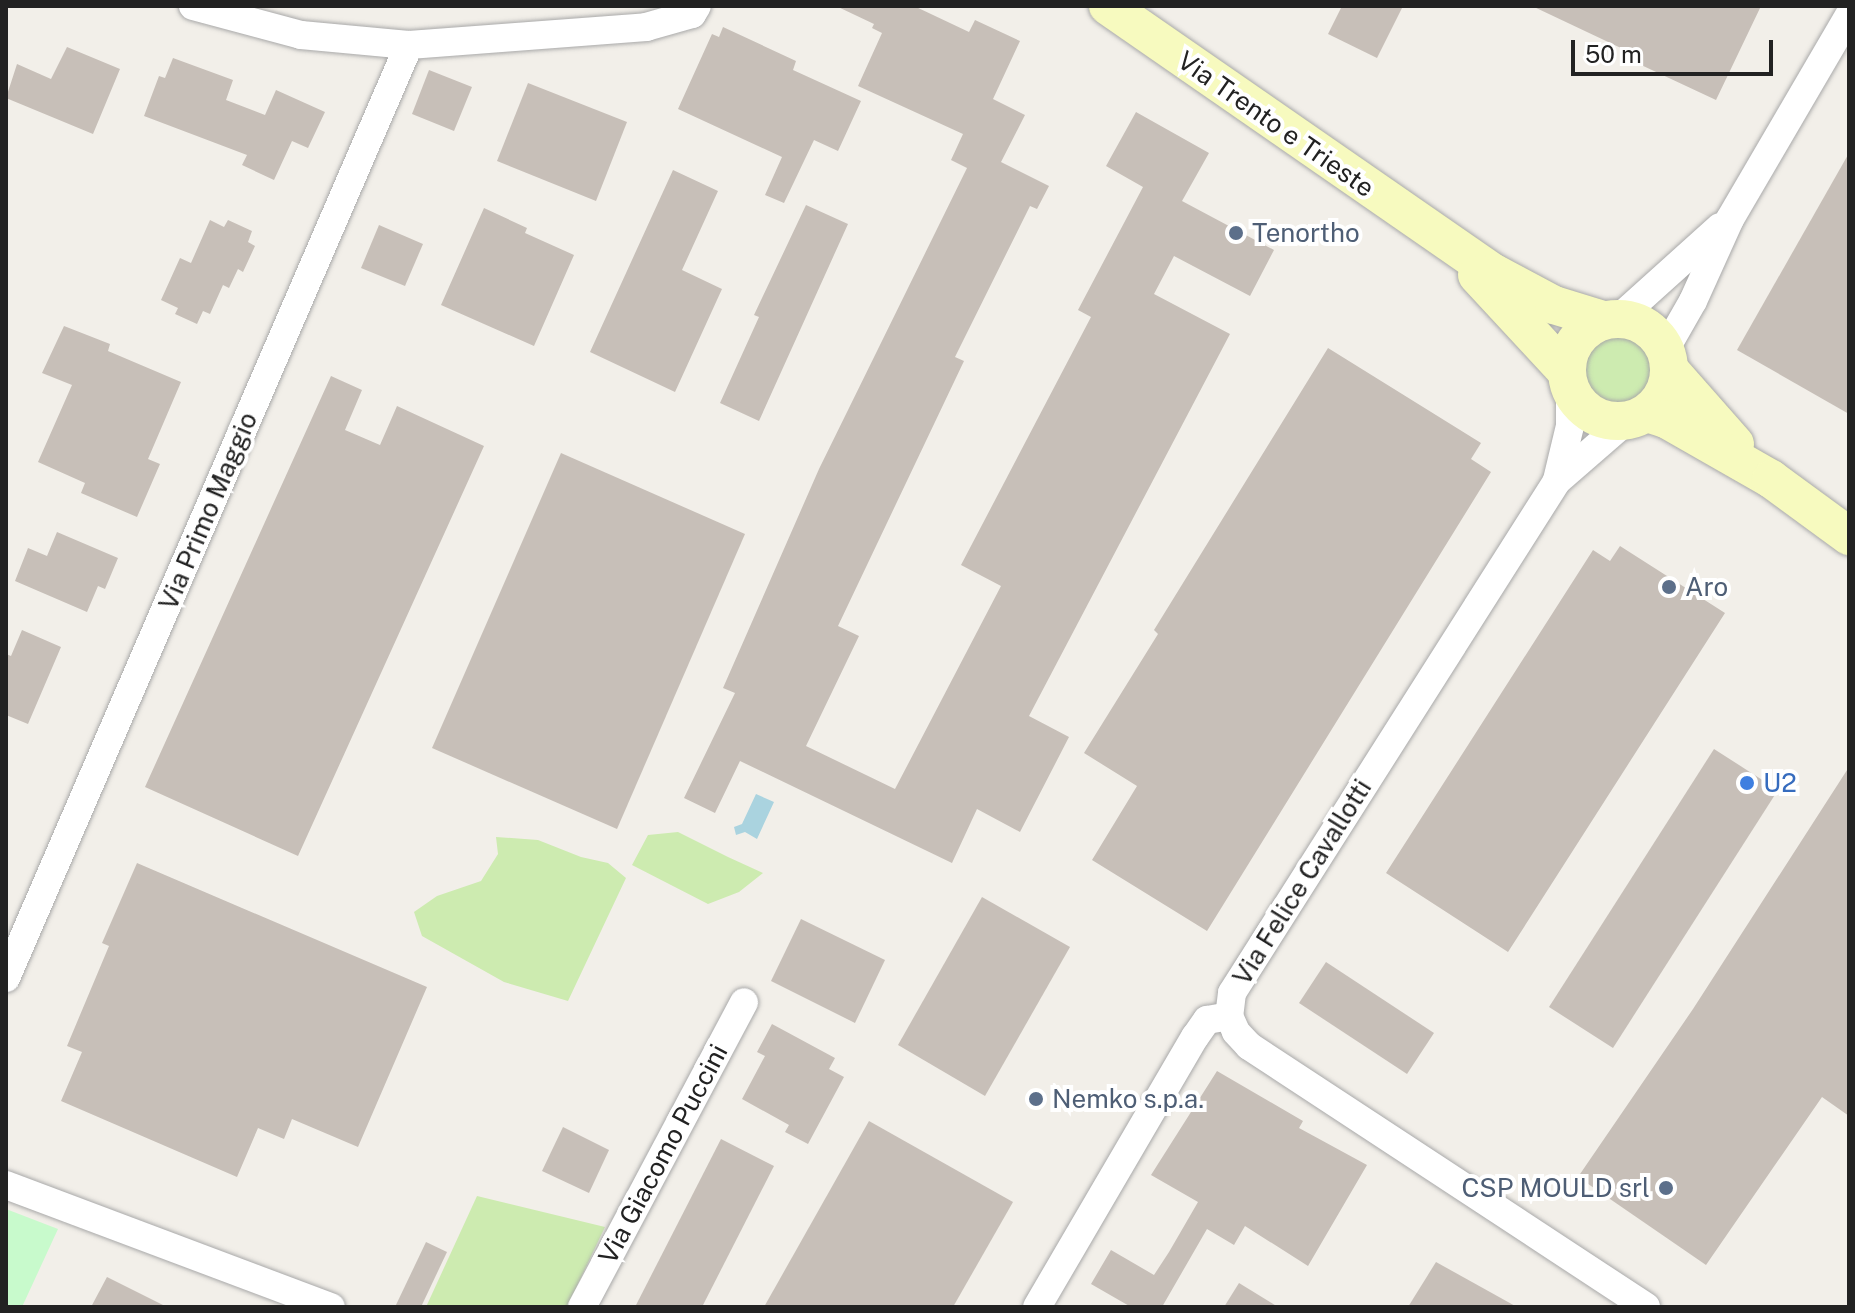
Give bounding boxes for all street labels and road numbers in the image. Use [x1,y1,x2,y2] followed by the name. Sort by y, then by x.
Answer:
[1171,44,1381,204] street label: Via Trento e Trieste
[152,407,264,615] street label: Via Primo Maggio
[1226,773,1378,991] street label: Via Felice Cavallotti
[592,1039,734,1269] street label: Via Giacomo Puccini

